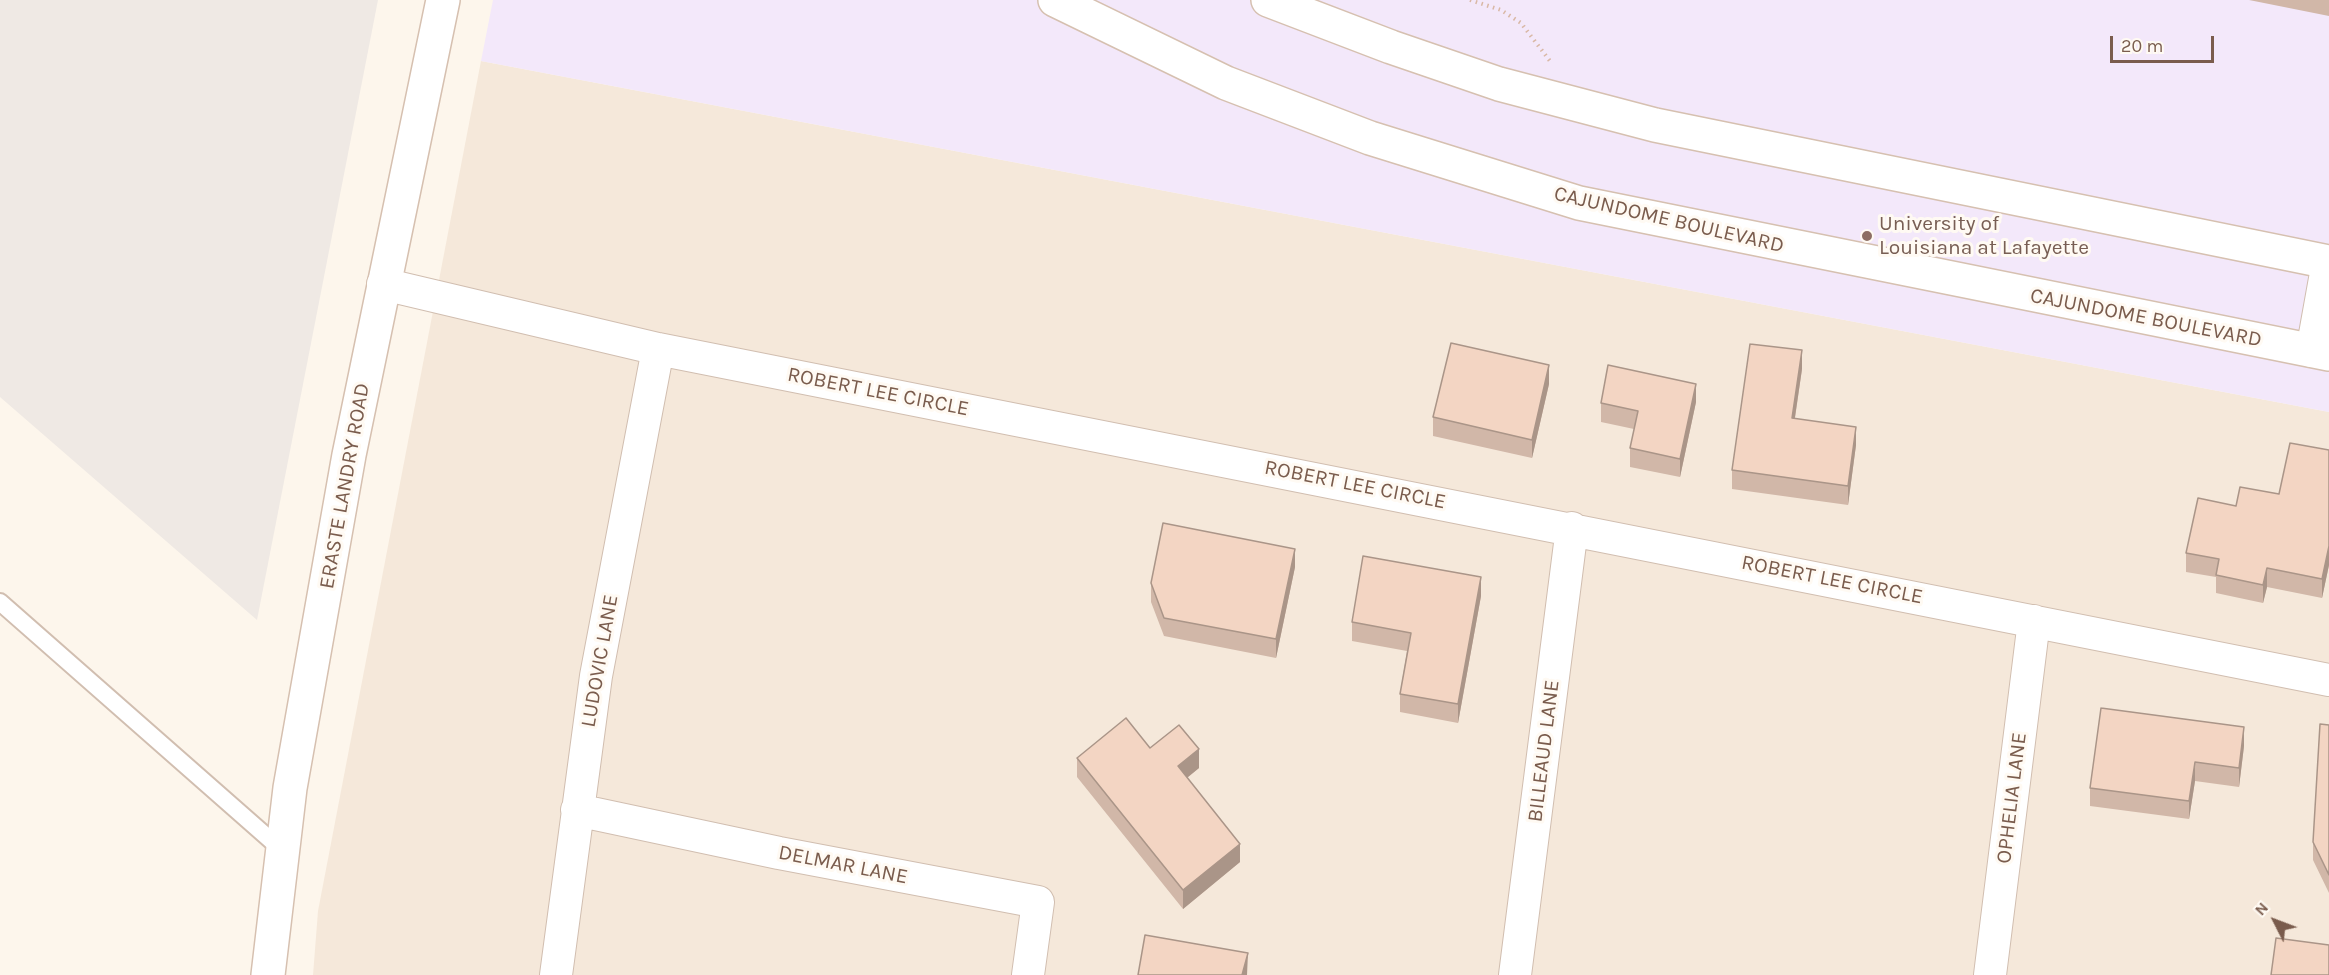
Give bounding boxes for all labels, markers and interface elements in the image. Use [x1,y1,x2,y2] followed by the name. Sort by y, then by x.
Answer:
[2113,24,2216,62] scale bar
[2121,35,2163,57] text: 20 m
[1552,181,1786,259] street label: CAJUNDOME BOULEVARD
[1879,211,2089,261] place label: University of Louisiana at Lafayette
[1860,229,1874,243] marker: University of Louisiana at Lafayette
[2028,283,2264,353] street label: CAJUNDOME BOULEVARD
[785,362,971,422] street label: ROBERT LEE CIRCLE
[314,381,376,591] street label: ERASTE LANDRY ROAD
[1262,455,1448,515] street label: ROBERT LEE CIRCLE
[1739,550,1925,610] street label: ROBERT LEE CIRCLE
[576,593,624,729] street label: LUDOVIC LANE
[1523,678,1565,824] street label: BILLEAUD LANE
[1991,731,2033,865] street label: OPHELIA LANE
[776,840,910,890] street label: DELMAR LANE
[2245,891,2305,951] north arrow
[2250,898,2272,919] text: N

